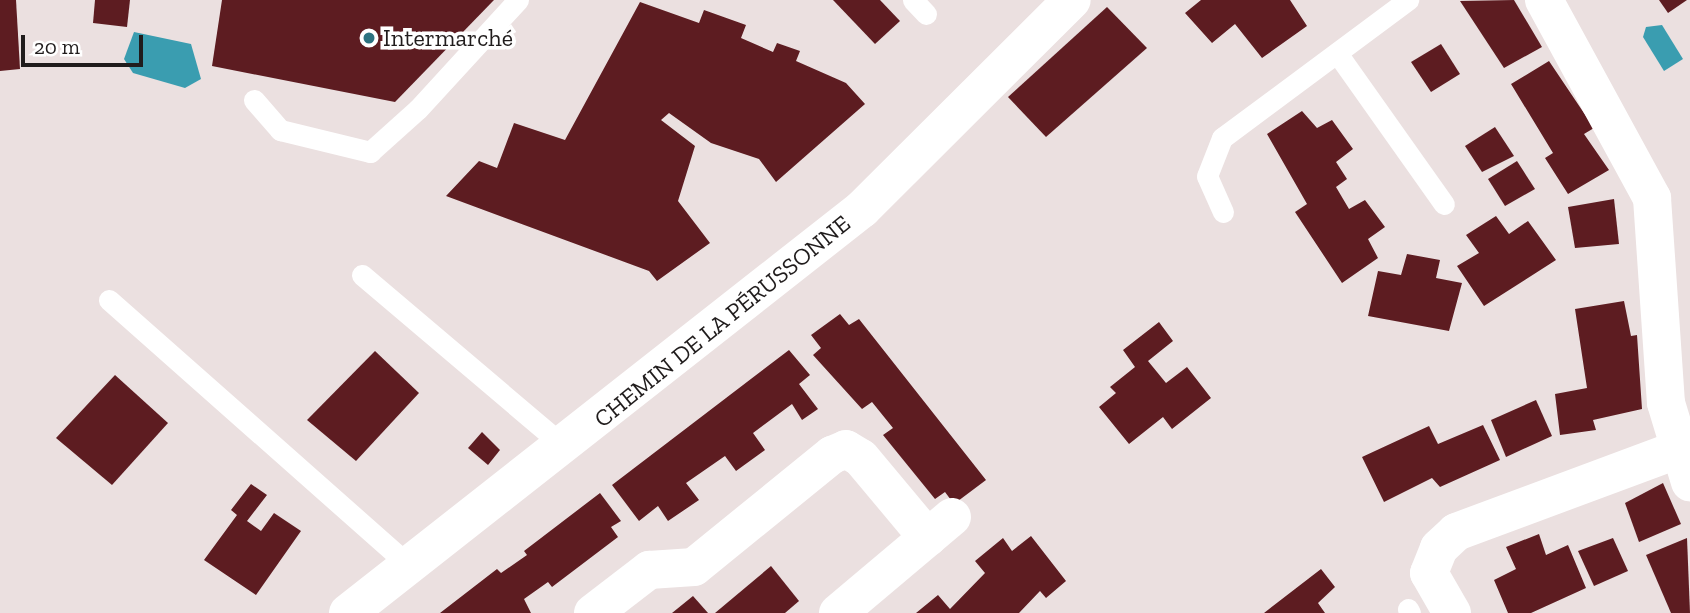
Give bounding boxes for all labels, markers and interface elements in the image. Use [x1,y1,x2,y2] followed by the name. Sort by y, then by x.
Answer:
[24,21,147,65] scale bar
[383,24,513,52] place label: Intermarché
[361,30,377,46] marker: Intermarché
[34,34,80,59] text: 20 m
[588,209,856,433] street label: CHEMIN DE LA PÉRUSSONNE

